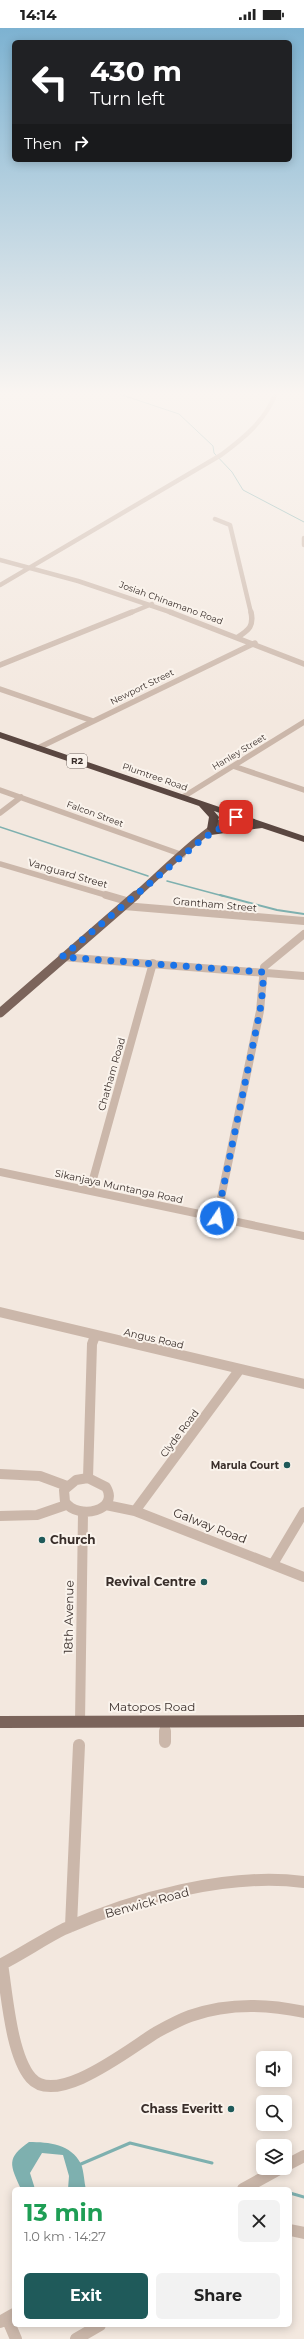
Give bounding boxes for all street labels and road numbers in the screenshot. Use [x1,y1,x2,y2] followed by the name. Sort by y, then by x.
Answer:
[117,578,224,626] street label: Josiah Chinamano Road
[108,666,176,707] street label: Newport Street
[210,731,268,772] street label: Hanley Street
[67,754,87,768] road number: R2
[121,760,189,793] street label: Plumtree Road
[65,798,125,829] street label: Falcon Street
[27,856,109,891] street label: Vanguard Street
[172,894,257,915] street label: Grantham Street
[95,1036,128,1112] street label: Chatham Road
[54,1167,184,1206] street label: Sikanjaya Muntanga Road
[123,1325,185,1352] street label: Angus Road
[157,1407,202,1460] street label: Clyde Road
[171,1505,249,1546] street label: Galway Road
[60,1580,77,1654] street label: 18th Avenue
[109,1699,195,1714] street label: Matopos Road
[103,1884,191,1921] street label: Benwick Road

